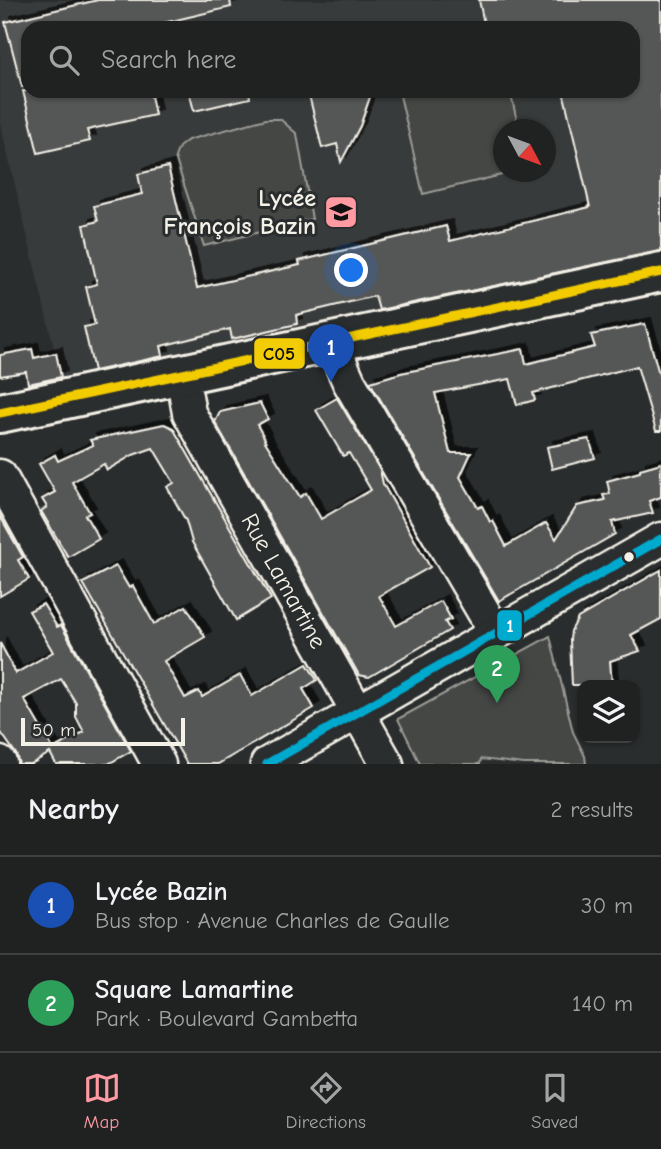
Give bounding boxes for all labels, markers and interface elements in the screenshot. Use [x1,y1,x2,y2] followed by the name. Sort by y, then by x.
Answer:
[21,21,640,98] search box
[45,41,83,79] icon: search
[101,45,236,75] text: Search here
[493,119,556,182] north arrow
[164,184,316,240] place label: Lycée François Bazin
[322,193,360,231] school or university icon: Lycée François Bazin
[334,253,368,287] your location
[308,324,354,382] pin: 1
[253,337,306,370] line badge: C05
[263,343,295,365] text: C05
[235,509,333,653] street label: Rue Lamartine
[622,550,636,564] unlabelled marker
[496,609,523,642] line badge: 1
[506,615,514,637] text: 1
[474,645,520,703] pin: 2
[577,680,640,743] map controls
[577,680,640,743] button: layers
[21,715,186,747] scale bar
[32,719,76,741] text: 50 m
[28,792,119,827] text: Nearby
[551,796,633,823] text: 2 results
[95,877,228,907] text: Lycée Bazin
[46,892,56,919] text: 1
[581,892,633,919] text: 30 m
[95,907,450,934] text: Bus stop · Avenue Charles de Gaulle
[95,975,294,1005] text: Square Lamartine
[45,990,57,1017] text: 2
[572,990,633,1017] text: 140 m
[95,1005,358,1032] text: Park · Boulevard Gambetta
[83,1069,121,1133] tab: Map
[286,1069,366,1133] tab: Directions
[531,1069,578,1133] tab: Saved

